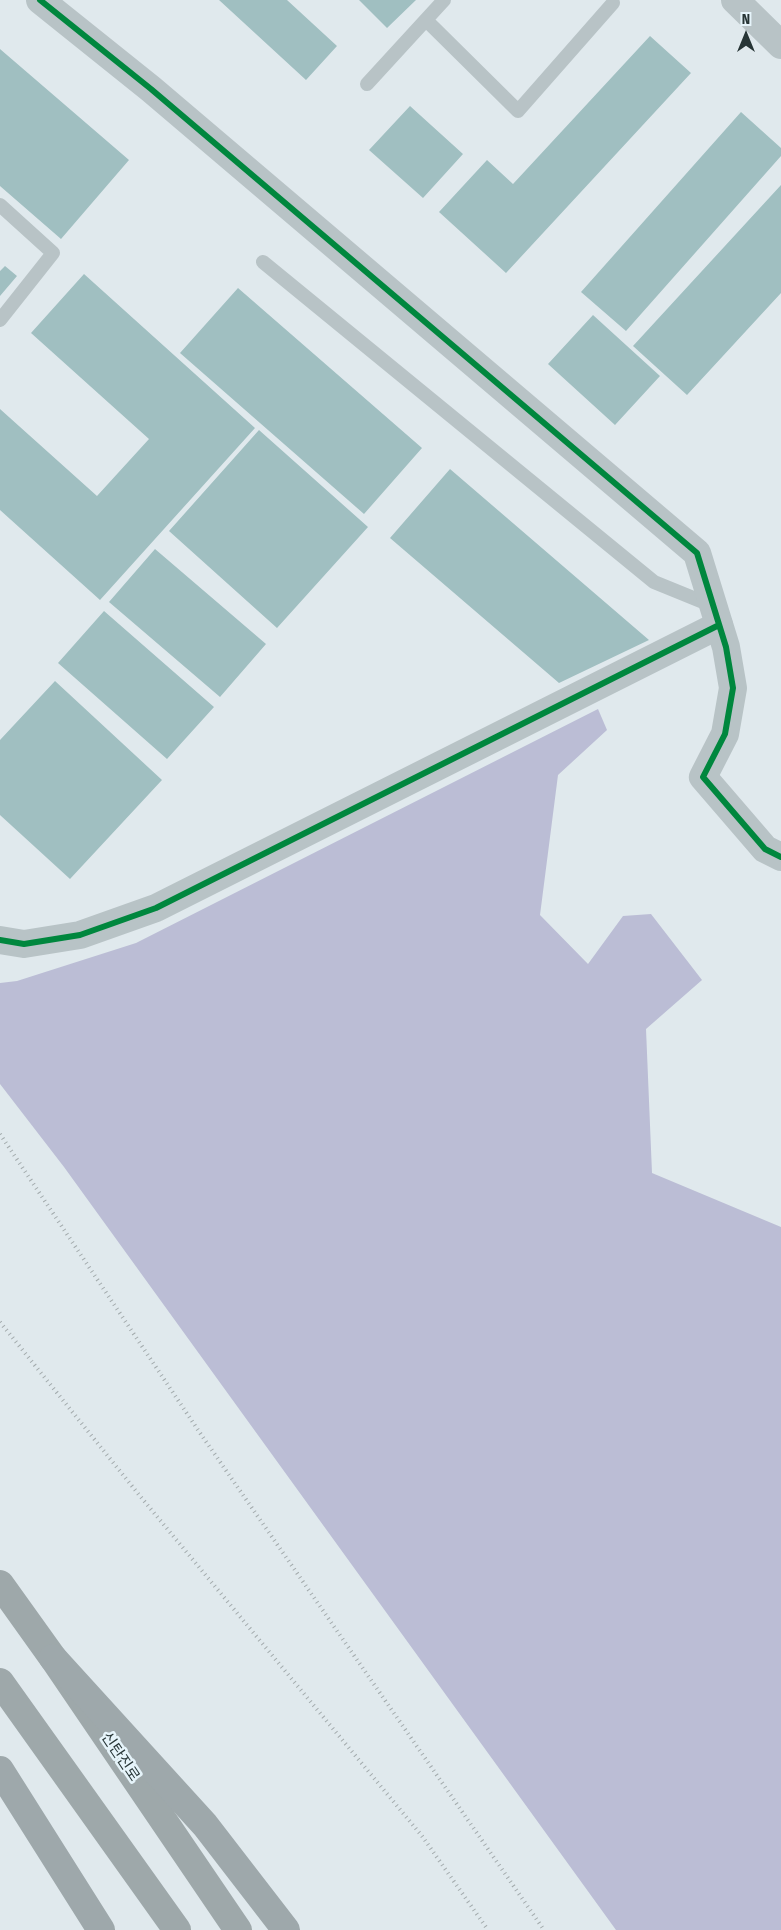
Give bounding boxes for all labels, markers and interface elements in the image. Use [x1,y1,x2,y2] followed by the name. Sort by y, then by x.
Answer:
[721,10,771,60] north arrow
[742,11,750,28] text: N
[97,1729,143,1785] street label: 신탄진로

